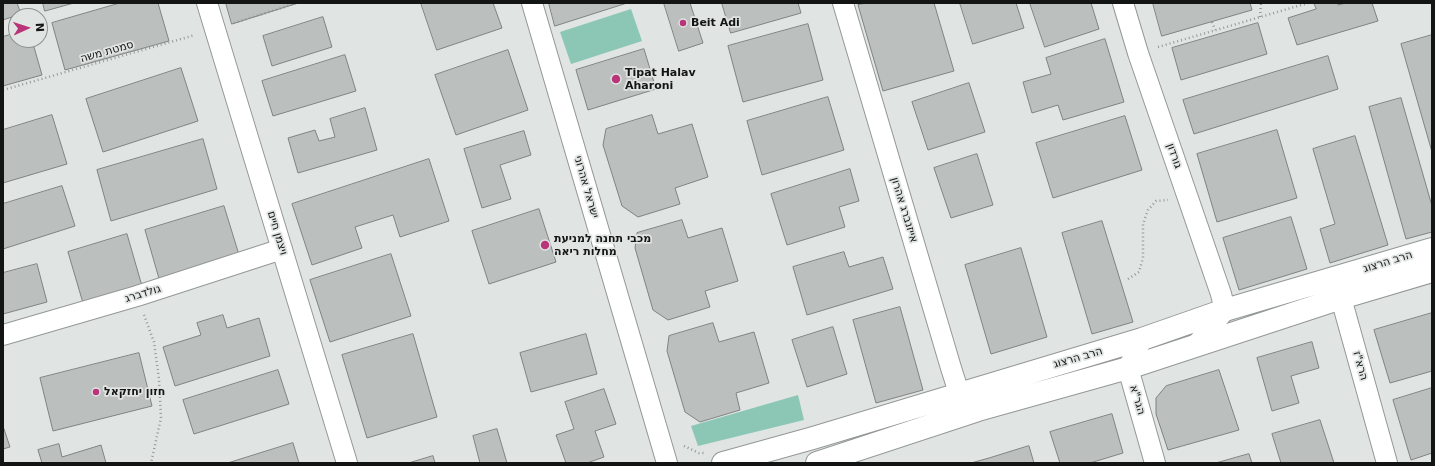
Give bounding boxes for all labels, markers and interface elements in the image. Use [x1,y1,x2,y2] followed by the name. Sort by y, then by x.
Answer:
[8,8,48,48] north arrow
[691,16,740,30] place label: Beit Adi
[678,18,688,28] marker: Beit Adi
[33,22,46,32] text: N
[79,38,135,66] street label: סמטת משה
[625,66,696,92] place label: Tipat Halav Aharoni
[610,73,622,85] marker: Tipat Halav Aharoni
[1164,142,1184,170] street label: גורדון
[571,154,601,220] street label: ישראל אהרוני
[888,176,920,244] street label: אייזנברג אהרון
[264,209,290,257] street label: ויצמן חיים
[554,232,651,258] place label: מכבי תחנה למניעת מחלות ריאה
[539,239,551,251] marker: מכבי תחנה למניעת מחלות ריאה
[1362,248,1414,276] street label: הרב הרצוג
[123,282,163,306] street label: גולדברג
[1052,345,1104,371] street label: הרב הרצוג
[1350,350,1370,382] street label: הרא"ז
[1126,384,1148,416] street label: הגר"א
[104,385,165,399] place label: חזון יחזקאל
[91,387,101,397] marker: חזון יחזקאל

